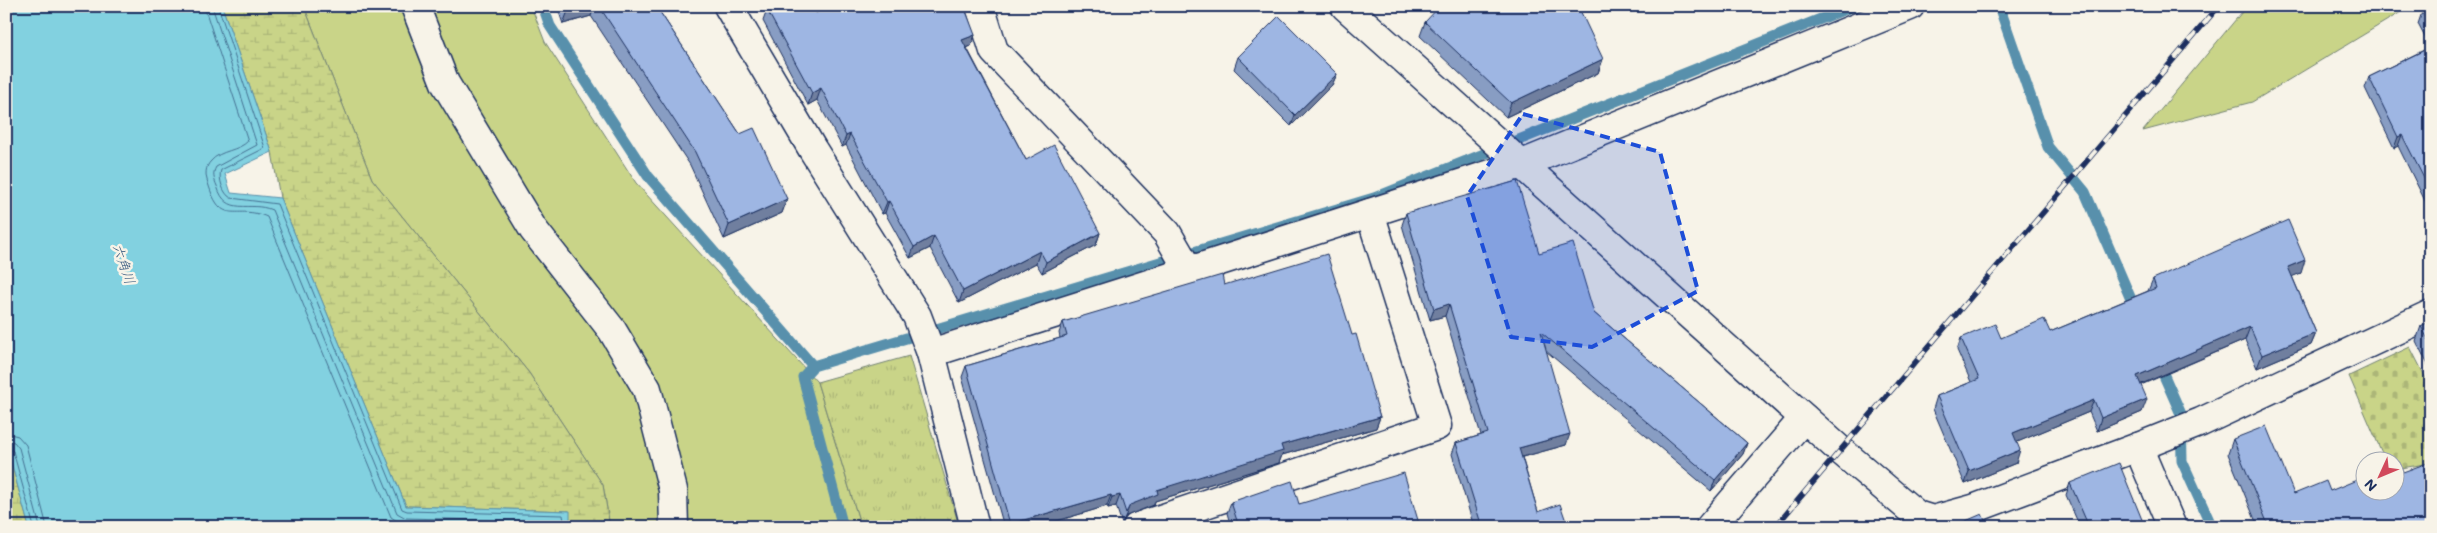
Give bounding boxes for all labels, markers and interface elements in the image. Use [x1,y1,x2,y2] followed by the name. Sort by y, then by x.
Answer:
[109,241,140,287] water label: 六角川
[2354,450,2404,500] north arrow
[2360,475,2381,496] text: N

